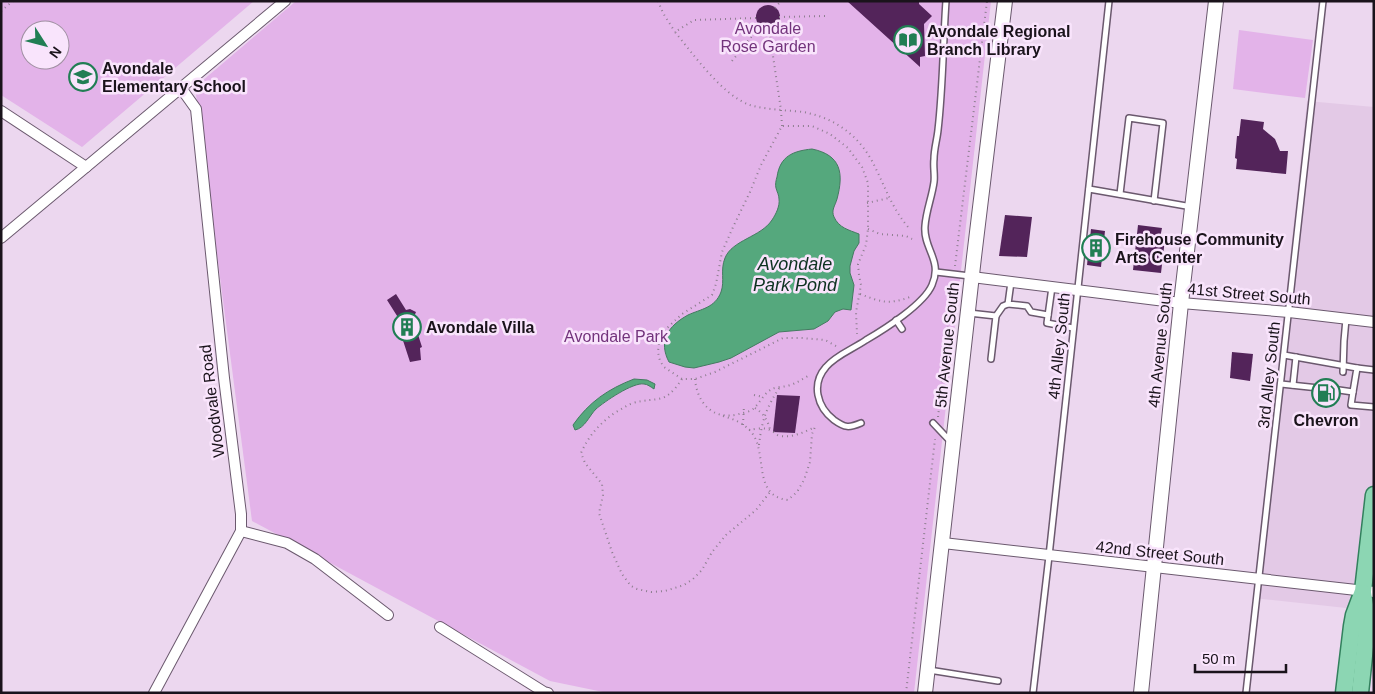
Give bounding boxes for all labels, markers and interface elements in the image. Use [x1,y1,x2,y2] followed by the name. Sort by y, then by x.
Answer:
[20,20,70,70] north arrow
[720,20,816,55] park label: Avondale Rose Garden
[927,23,1070,58] place label: Avondale Regional Branch Library
[893,25,923,55] library icon: Avondale Regional Branch Library
[46,44,65,61] text: N
[102,60,246,95] place label: Avondale Elementary School
[68,62,98,92] school or university icon: Avondale Elementary School
[1115,231,1284,266] place label: Firehouse Community Arts Center
[1081,233,1111,263] building icon: Firehouse Community Arts Center
[753,254,838,295] water label: Avondale Park Pond
[1187,280,1311,308] street label: 41st Street South
[932,281,962,409] street label: 5th Avenue South
[1145,281,1175,409] street label: 4th Avenue South
[1045,292,1073,400] street label: 4th Alley South
[392,312,422,342] building icon: Avondale Villa
[426,319,535,336] place label: Avondale Villa
[1255,321,1283,429] street label: 3rd Alley South
[564,328,669,345] park label: Avondale Park
[197,344,227,458] street label: Woodvale Road
[1311,378,1341,408] fuel station icon: Chevron
[1294,412,1358,429] place label: Chevron
[1095,538,1225,568] street label: 42nd Street South
[1195,642,1286,674] scale bar
[1202,650,1235,667] text: 50 m

